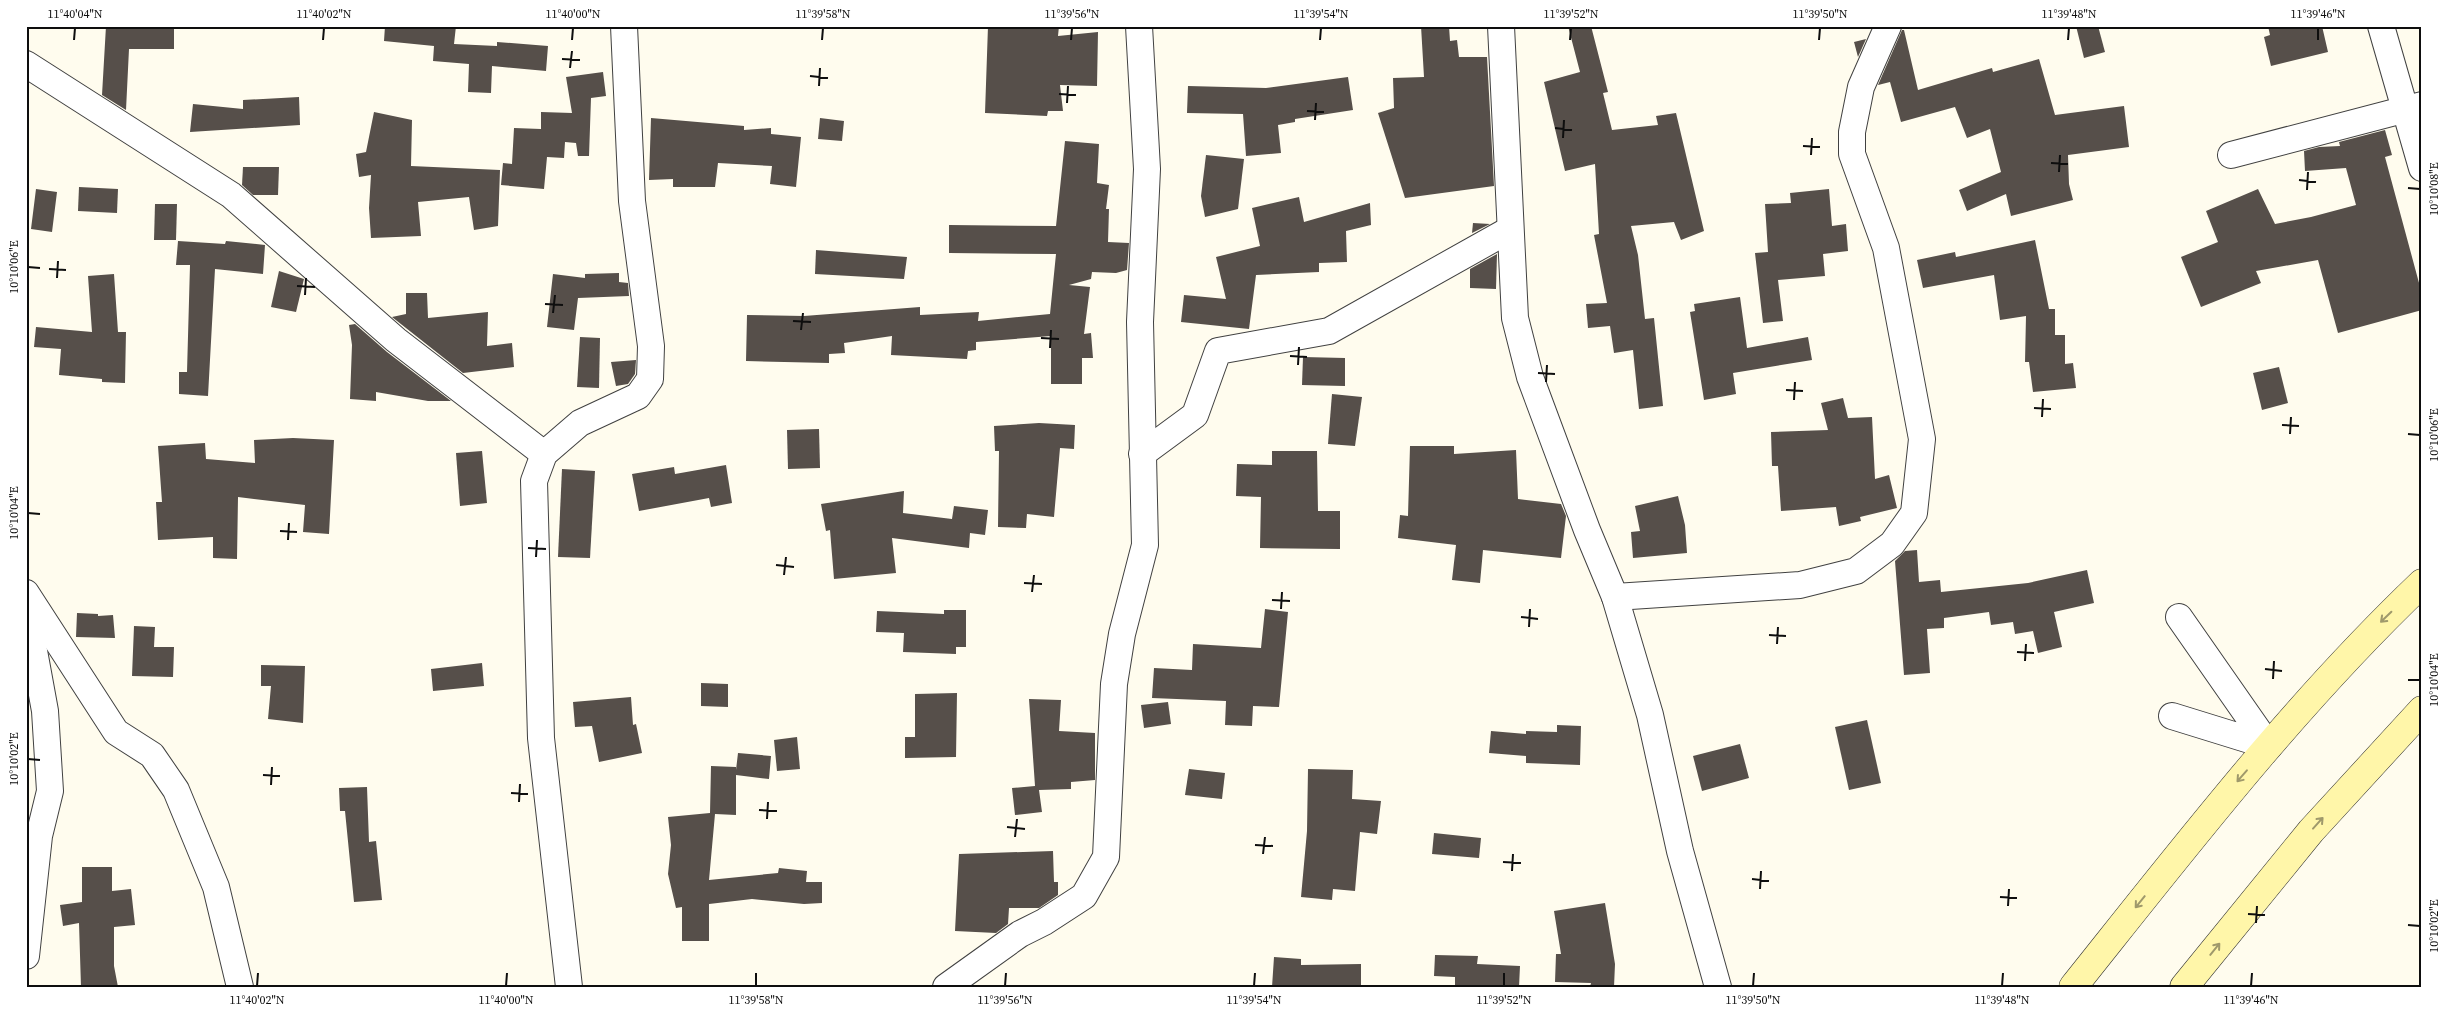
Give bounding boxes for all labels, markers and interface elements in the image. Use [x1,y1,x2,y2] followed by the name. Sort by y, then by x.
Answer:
[47,6,103,22] text: 11°40'04"N
[296,6,352,22] text: 11°40'02"N
[545,6,601,22] text: 11°40'00"N
[795,6,851,22] text: 11°39'58"N
[1044,6,1100,22] text: 11°39'56"N
[1293,6,1349,22] text: 11°39'54"N
[1543,6,1599,22] text: 11°39'52"N
[1792,6,1848,22] text: 11°39'50"N
[2041,6,2097,22] text: 11°39'48"N
[2290,6,2346,22] text: 11°39'46"N
[2426,162,2442,216] text: 10°10'08"E
[6,240,22,294] text: 10°10'06"E
[2426,408,2442,462] text: 10°10'06"E
[6,486,22,540] text: 10°10'04"E
[2380,611,2393,623] one-way arrow
[2426,653,2442,707] text: 10°10'04"E
[6,732,22,786] text: 10°10'02"E
[2236,769,2248,782] one-way arrow
[2313,817,2324,830] one-way arrow
[2135,896,2146,909] one-way arrow
[2426,899,2442,953] text: 10°10'02"E
[2210,943,2221,956] one-way arrow
[229,992,285,1008] text: 11°40'02"N
[478,992,534,1008] text: 11°40'00"N
[728,992,784,1008] text: 11°39'58"N
[977,992,1033,1008] text: 11°39'56"N
[1226,992,1282,1008] text: 11°39'54"N
[1476,992,1532,1008] text: 11°39'52"N
[1725,992,1781,1008] text: 11°39'50"N
[1974,992,2030,1008] text: 11°39'48"N
[2223,992,2279,1008] text: 11°39'46"N

